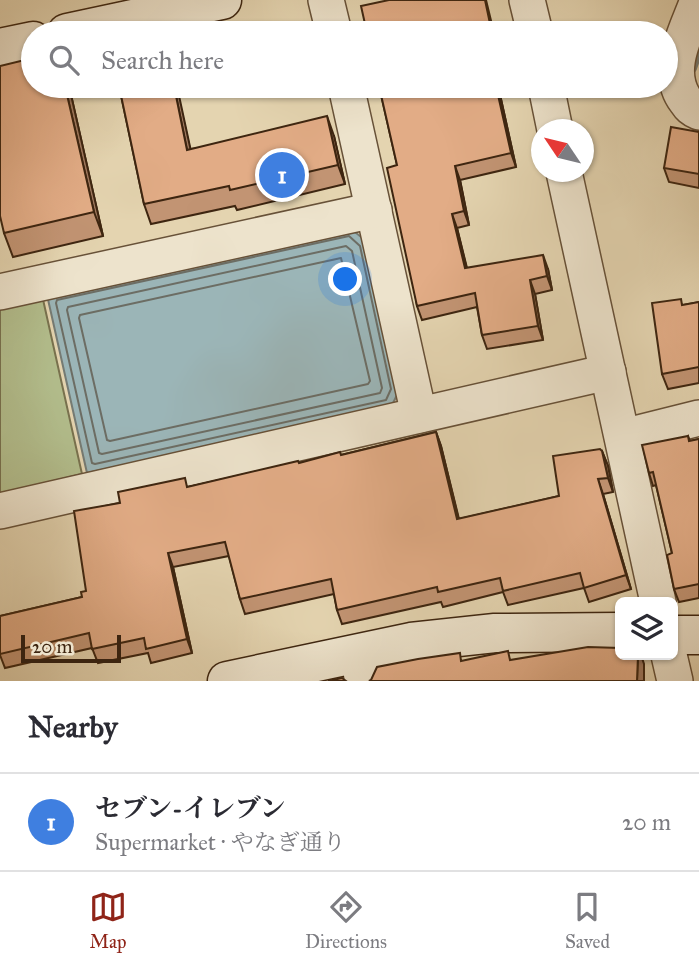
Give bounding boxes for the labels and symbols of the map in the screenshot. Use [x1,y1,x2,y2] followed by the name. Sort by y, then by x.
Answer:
[531,119,594,182] north arrow
[259,149,305,201] pin: 1
[328,262,362,296] your location
[21,632,121,664] scale bar

